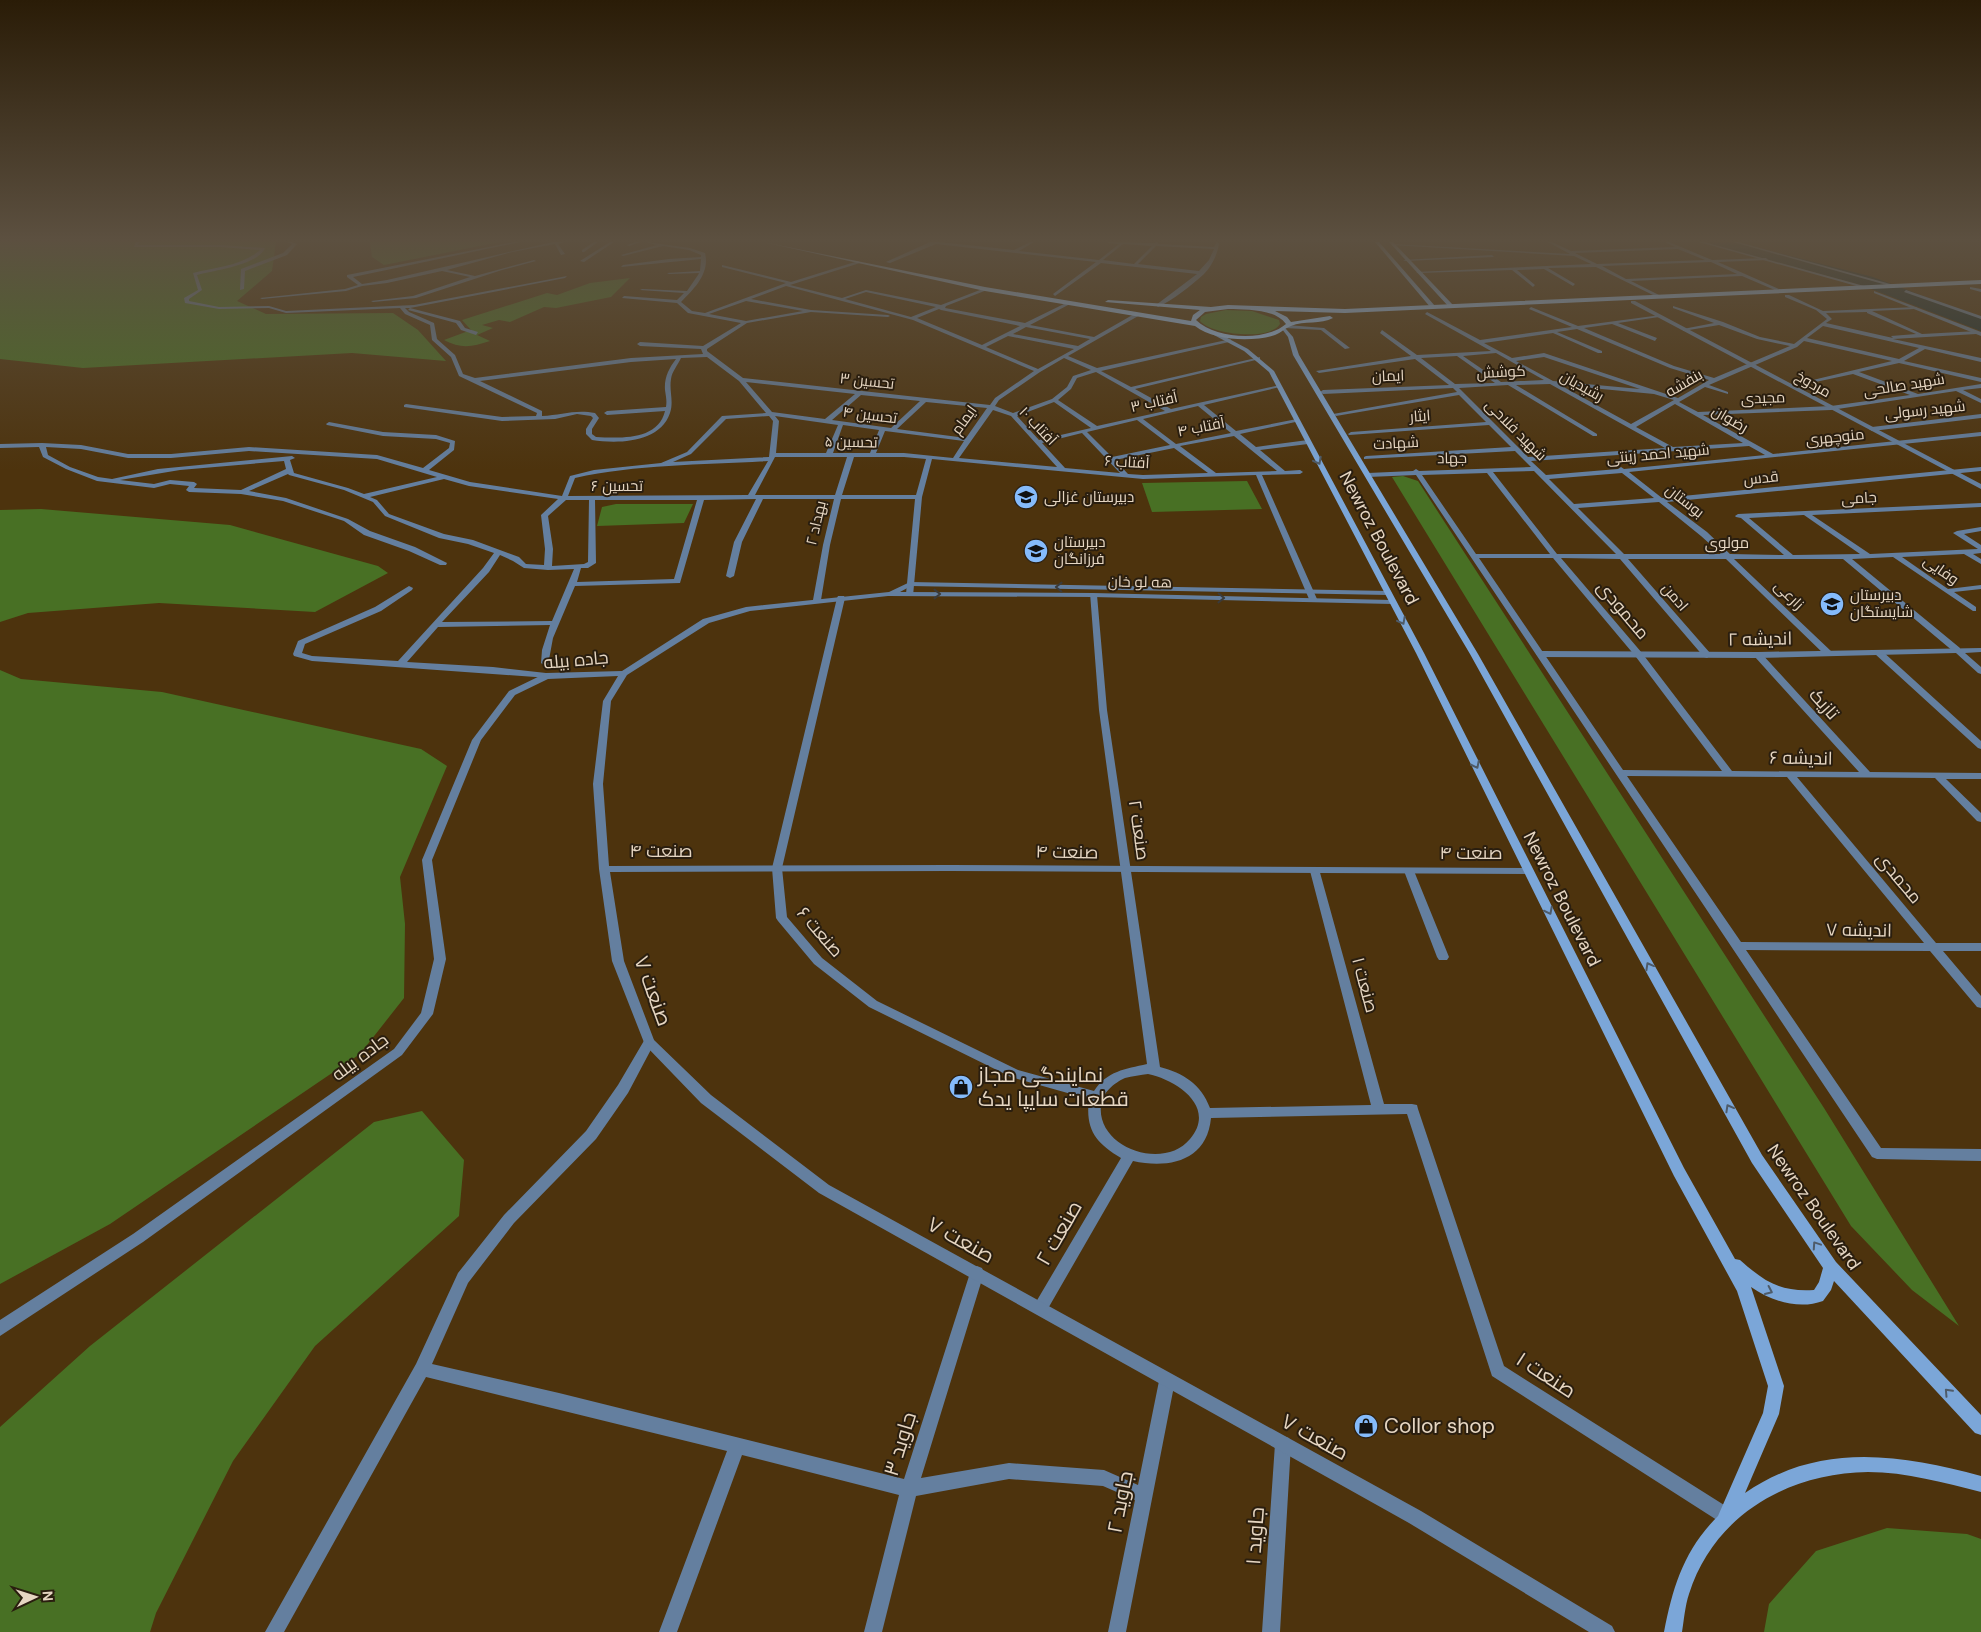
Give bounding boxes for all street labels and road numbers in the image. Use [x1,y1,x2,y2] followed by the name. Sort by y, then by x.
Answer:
[1476,361,1526,383] street label: کوشش
[1662,364,1706,402] street label: بنفشه
[1371,365,1405,387] street label: ایمان
[1557,366,1607,406] street label: رشیدیان
[1791,366,1835,403] street label: مردوخ
[839,368,895,394] street label: تحسین ۳
[1862,369,1946,401] street label: شهید صالحی
[1128,387,1180,417] street label: آفتاب ۳
[1740,387,1786,409] street label: مجیدی
[1481,395,1551,465] street label: شهید فلاحی
[1884,396,1966,424] street label: شهید رسولی
[947,401,981,439] street label: ایمام
[1708,401,1752,437] street label: رضوان
[842,402,898,428] street label: تحسین ۴
[1015,402,1061,450] street label: آفتاب ۱۰
[1408,405,1431,427] street label: ایثار
[1176,413,1226,441] street label: آفتاب ۴
[1805,424,1865,450] street label: منوچهری
[824,432,878,452] street label: تحسین ۵
[1373,432,1419,454] street label: شهادت
[1606,440,1710,468] street label: شهید احمد زینتی
[1437,448,1467,468] street label: جهاد
[1104,451,1150,473] street label: آفتاب ۶
[1742,466,1780,490] street label: قدس
[1334,467,1424,609] street label: Newroz Boulevard
[591,476,643,496] street label: تحسین ۶
[1662,480,1708,522] street label: بوستان
[1841,487,1877,509] street label: جامی
[801,499,831,547] street label: بهداد ۲
[1705,533,1749,553] street label: مولوی
[1919,551,1963,589] street label: وفایی
[1108,571,1172,593] street label: هه لو خان
[1591,576,1655,644] street label: محمودی
[1770,576,1808,614] street label: زارعی
[1657,579,1693,615] street label: ادمن
[1728,626,1792,652] street label: اندیشه ۲
[542,645,610,675] street label: جاده بیله
[1804,683,1845,725] street label: تازیک
[1769,745,1833,771] street label: اندیشه ۶
[1123,798,1155,862] street label: صنعت ۲
[1518,828,1606,970] street label: Newroz Boulevard
[630,839,692,863] street label: صنعت ۴
[1035,839,1099,865] street label: صنعت ۴
[1440,841,1502,865] street label: صنعت ۴
[1870,847,1928,909] street label: محمدی
[791,902,849,962] street label: صنعت ۶
[1826,917,1892,943] street label: اندیشه ۷
[627,952,679,1030] street label: صنعت ۷
[1346,955,1384,1015] street label: صنعت ۱
[327,1028,393,1086] street label: جاده بیله
[1762,1139,1866,1275] street label: Newroz Boulevard
[1029,1195,1089,1271] street label: صنعت ۲
[922,1210,1000,1270] street label: صنعت ۷
[1511,1345,1581,1405] street label: صنعت ۱
[1276,1407,1354,1467] street label: صنعت ۷
[877,1408,923,1480] street label: جاوید ۳
[1100,1468,1140,1536] street label: جاوید ۲
[1239,1506,1271,1566] street label: جاوید ۱

